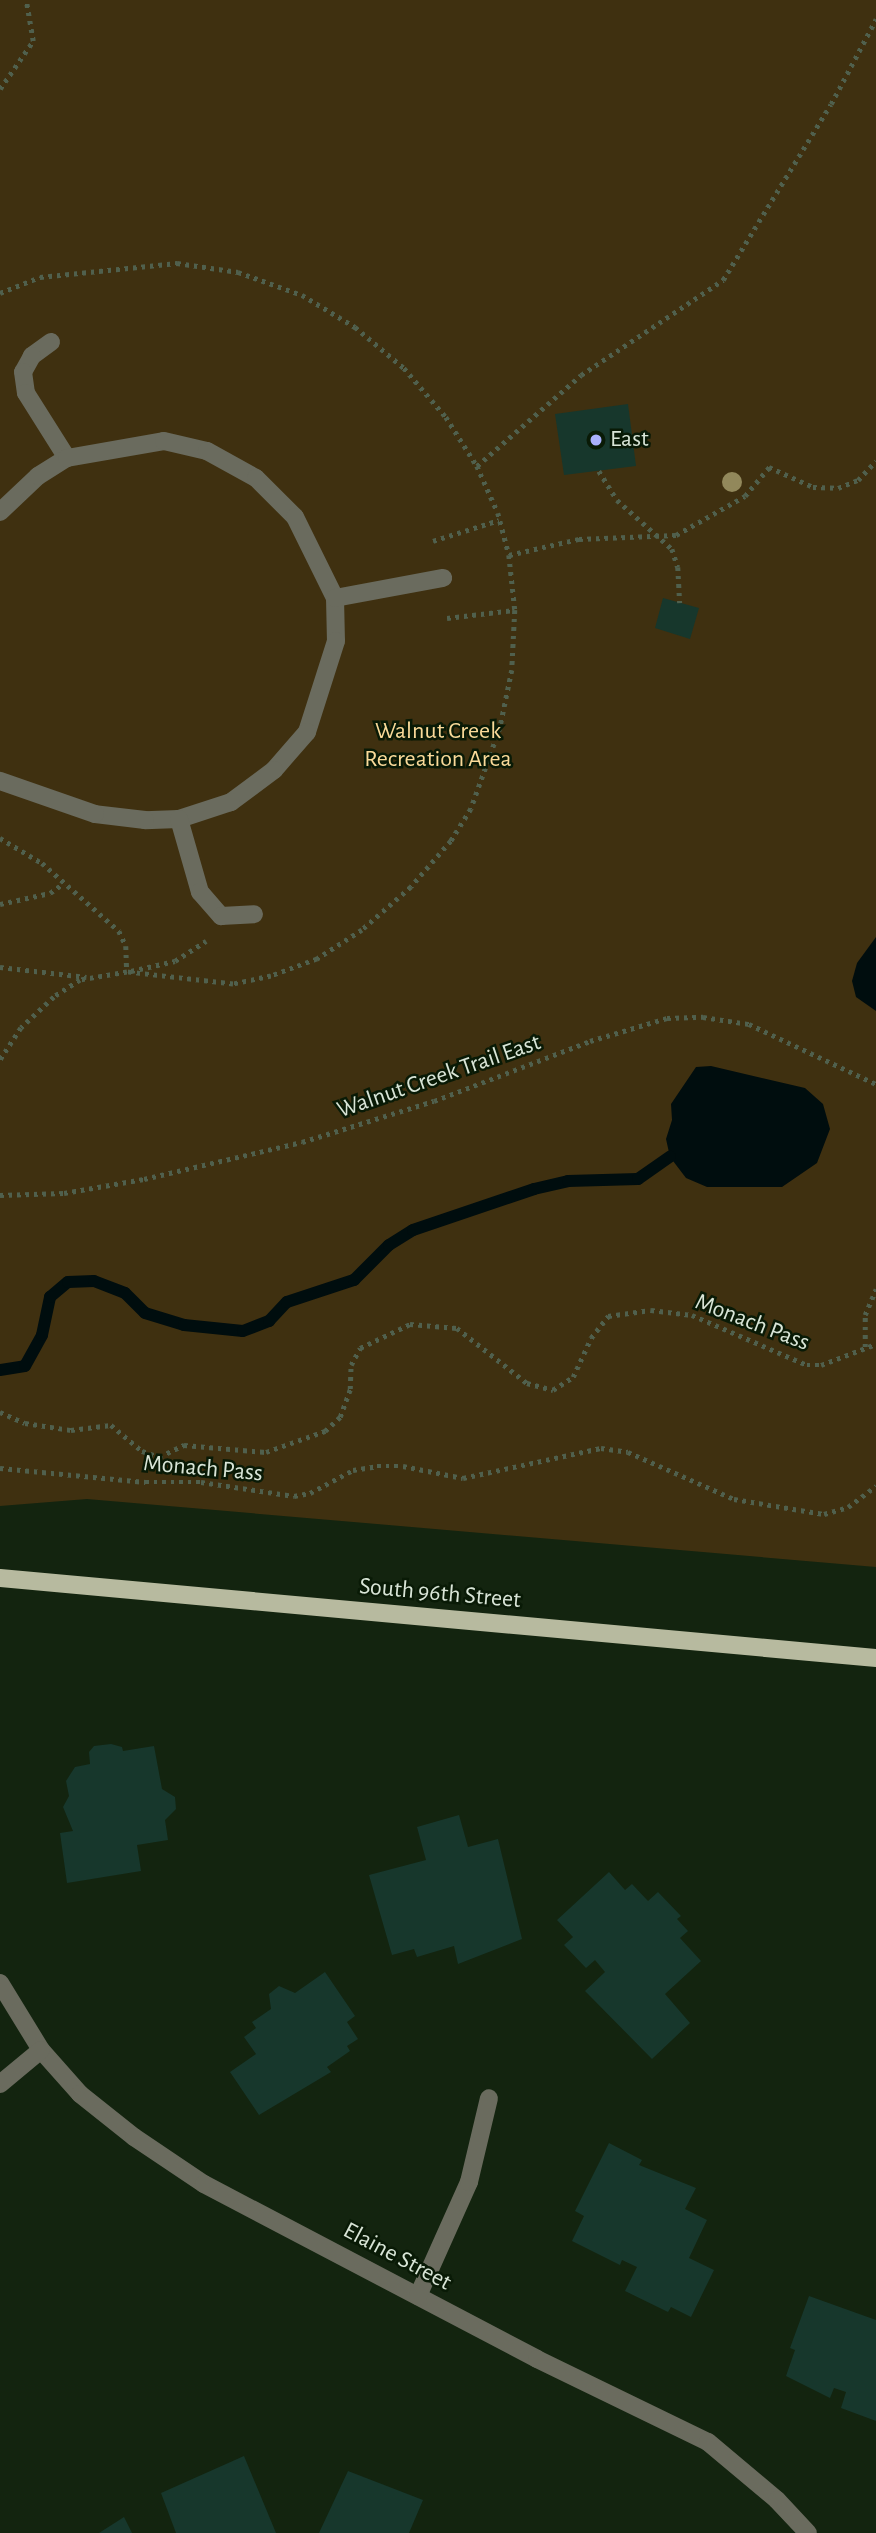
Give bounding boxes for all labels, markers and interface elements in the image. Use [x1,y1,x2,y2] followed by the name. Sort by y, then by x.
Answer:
[610,426,649,454] place label: East
[588,432,604,448] marker: East
[364,718,512,774] park label: Walnut Creek Recreation Area
[333,1029,545,1125] street label: Walnut Creek Trail East
[691,1288,813,1358] street label: Monach Pass
[142,1449,264,1489] street label: Monach Pass
[358,1573,522,1615] street label: South 96th Street
[338,2217,456,2297] street label: Elaine Street

